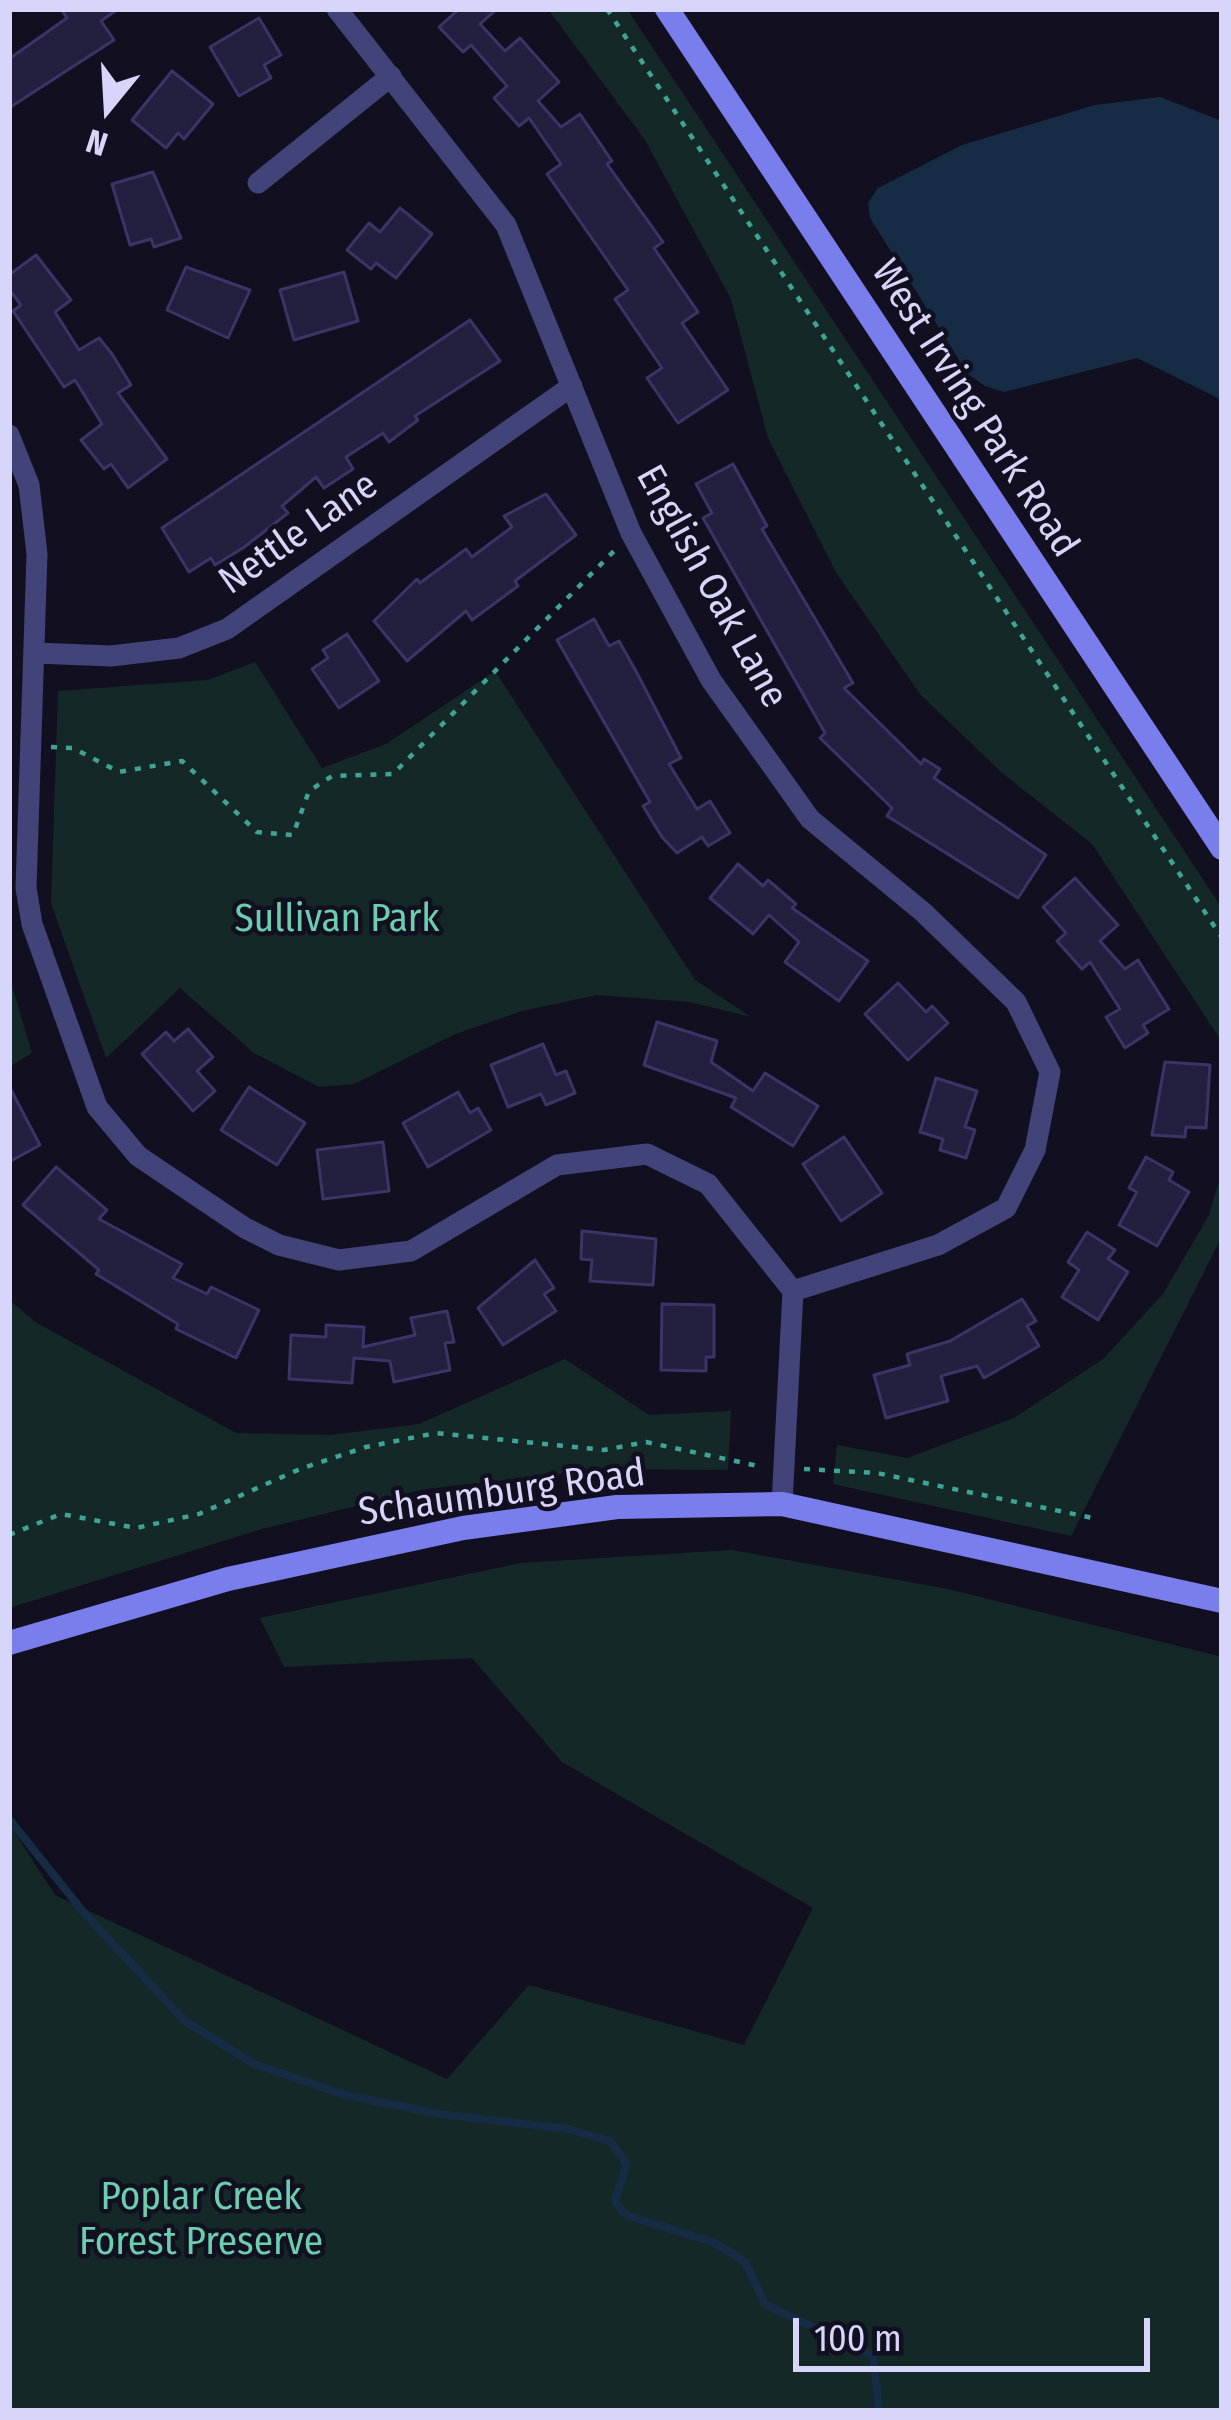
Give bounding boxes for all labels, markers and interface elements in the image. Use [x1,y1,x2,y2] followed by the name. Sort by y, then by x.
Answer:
[48,48,168,168] north arrow
[81,120,112,164] text: N
[860,252,1088,566] street label: West Irving Park Road
[625,458,797,716] street label: English Oak Lane
[211,462,387,606] street label: Nettle Lane
[234,897,440,943] park label: Sullivan Park
[356,1451,648,1537] street label: Schaumburg Road
[79,2175,323,2266] park label: Poplar Creek Forest Preserve
[799,2294,1156,2368] scale bar
[814,2317,902,2361] text: 100 m

